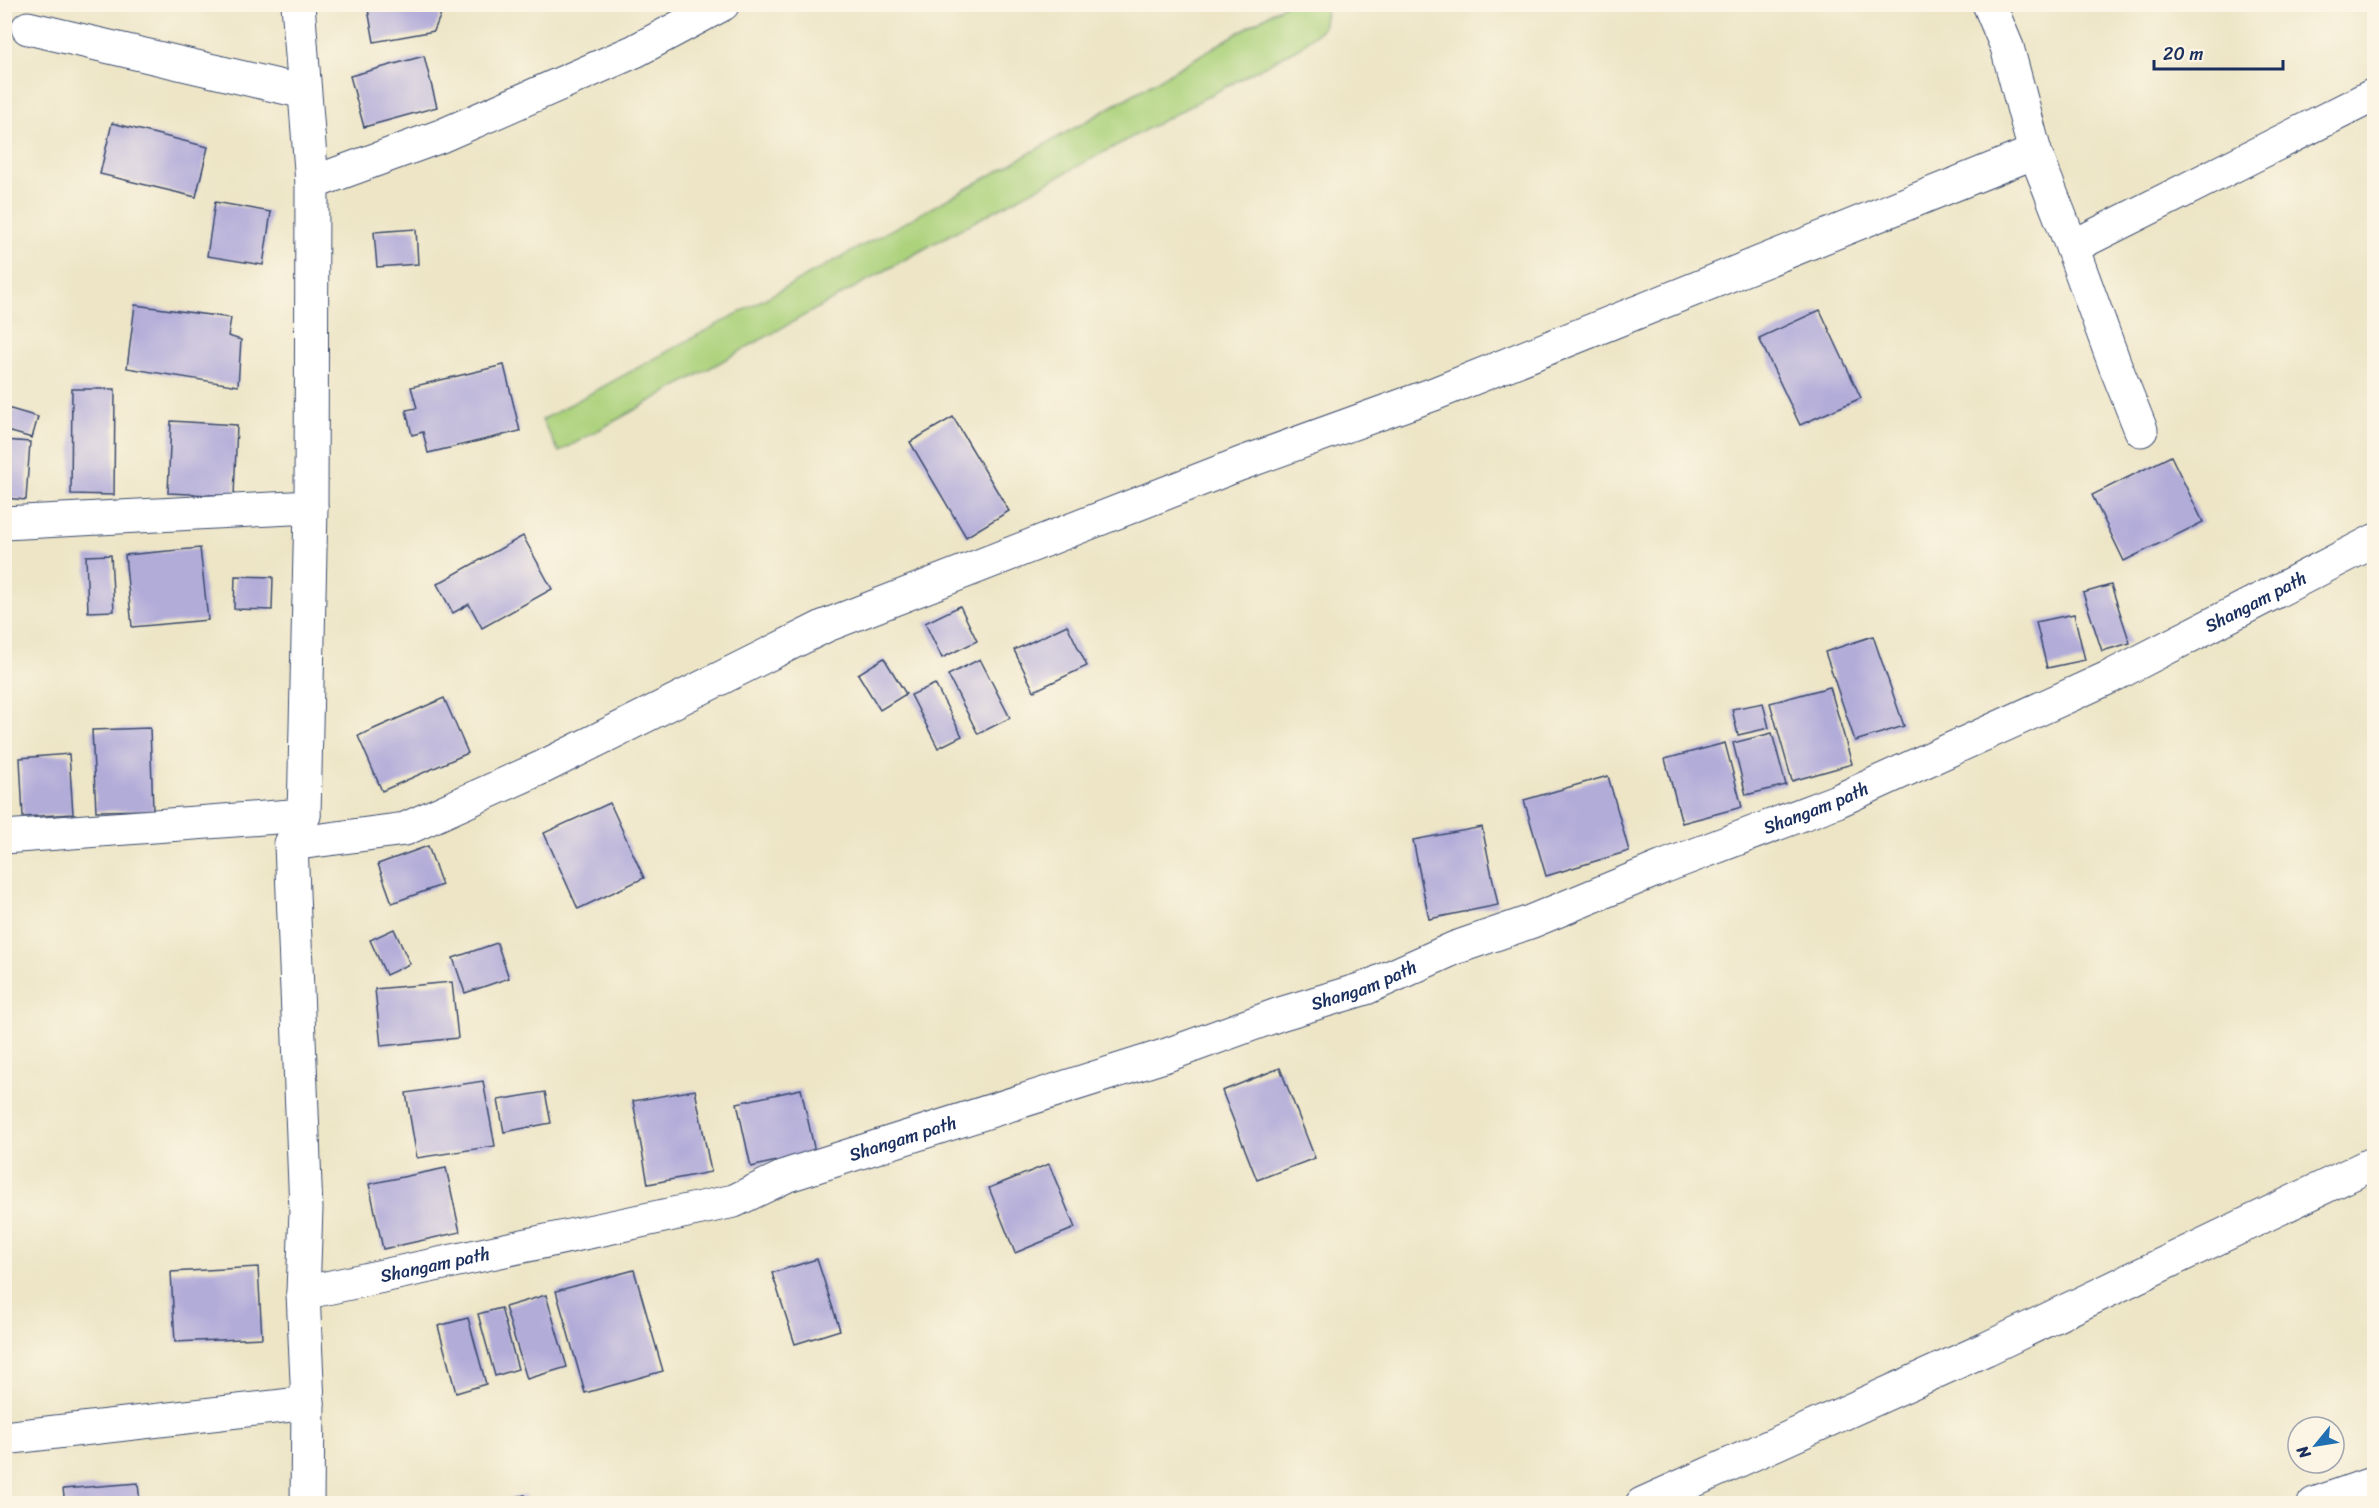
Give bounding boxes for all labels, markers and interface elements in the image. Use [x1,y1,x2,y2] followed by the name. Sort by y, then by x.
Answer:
[2154,33,2283,71] scale bar
[2163,38,2203,70] text: 20 m
[2199,562,2313,642] street label: Shangam path
[1758,773,1874,844] street label: Shangam path
[1307,951,1422,1020] street label: Shangam path
[845,1107,961,1171] street label: Shangam path
[377,1238,493,1292] street label: Shangam path
[2286,1415,2346,1475] north arrow
[2288,1439,2319,1465] text: N

